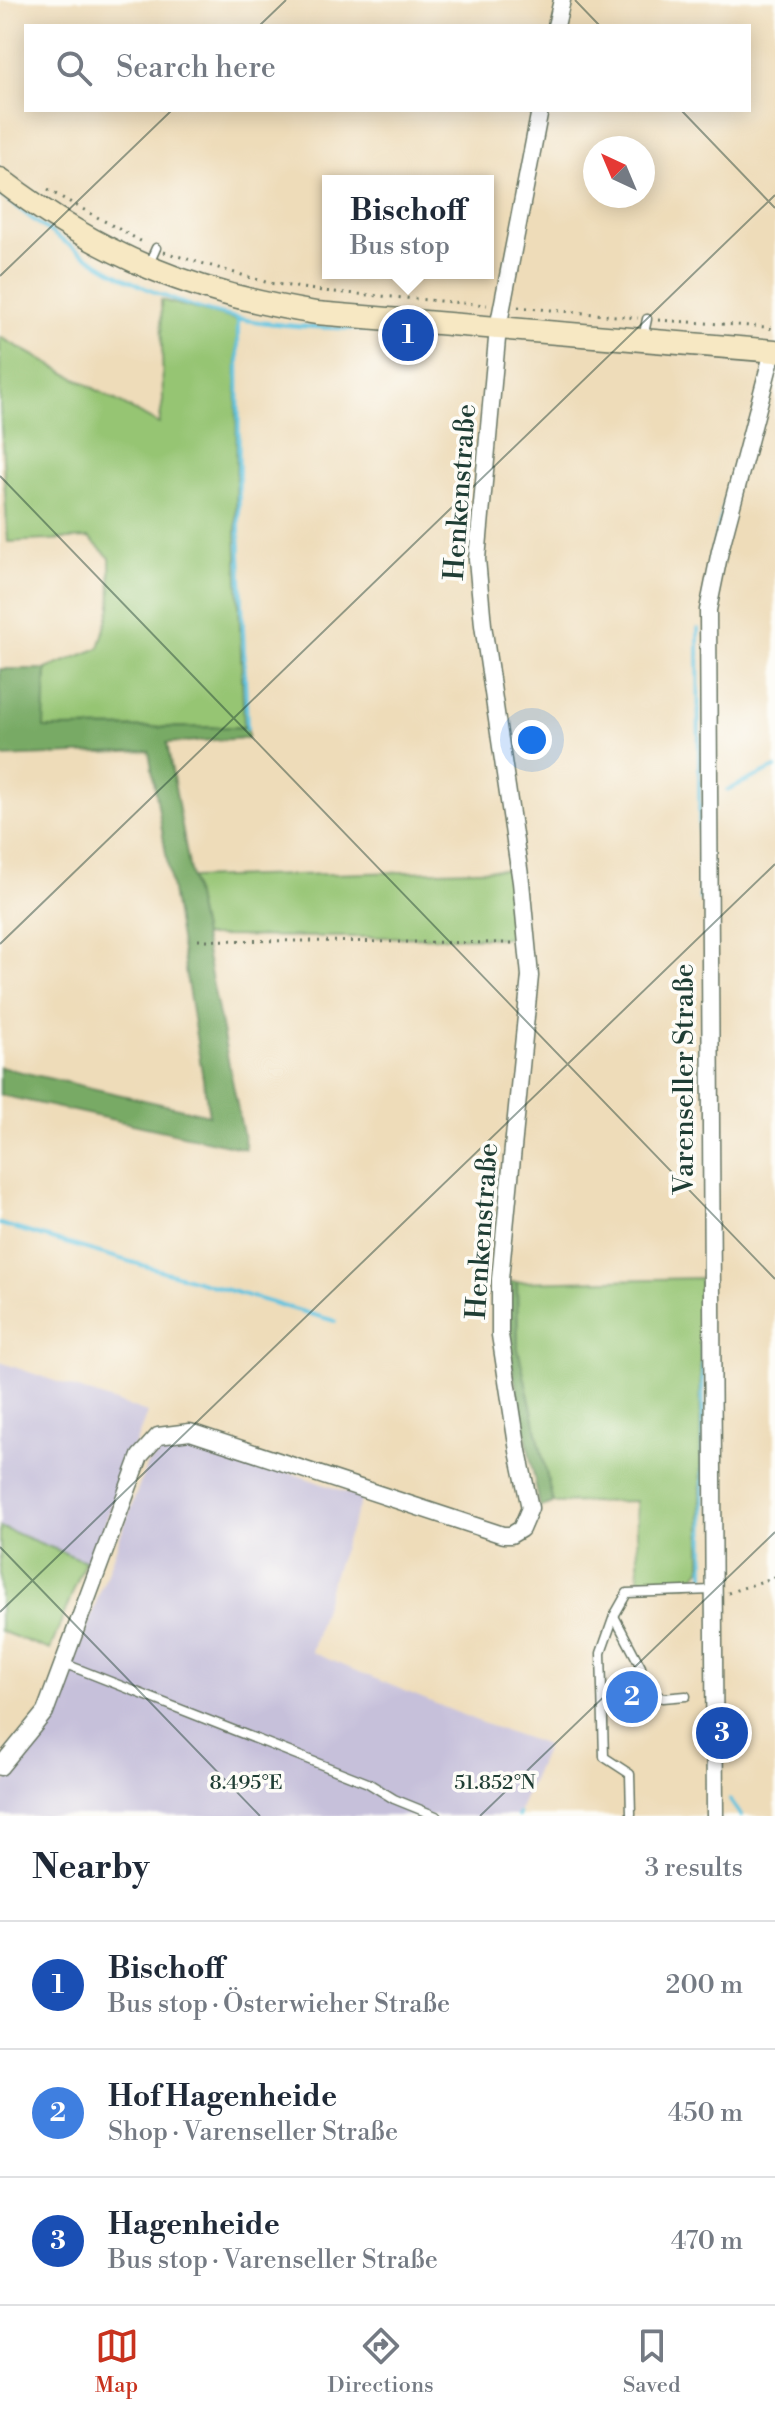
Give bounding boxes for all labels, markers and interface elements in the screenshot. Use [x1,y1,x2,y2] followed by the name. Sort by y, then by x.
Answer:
[24,24,751,112] search box
[52,46,96,90] icon: search
[116,49,276,87] text: Search here
[583,136,655,208] north arrow
[322,175,494,279] popup
[350,192,466,230] text: Bischoff
[350,230,450,262] text: Bus stop
[382,305,434,365] pin: 1
[437,403,484,582] street label: Henkenstraße
[512,720,552,760] your location
[667,963,702,1196] street label: Varenseller Straße
[459,1142,506,1321] street label: Henkenstraße
[606,1667,658,1727] pin: 2
[696,1703,748,1763] pin: 3
[210,1771,282,1796] text: 8.495°E
[454,1771,536,1796] text: 51.852°N
[32,1847,150,1889] text: Nearby
[645,1852,743,1884] text: 3 results
[108,1950,224,1988] text: Bischoff
[52,1969,64,2001] text: 1
[666,1969,743,2001] text: 200 m
[108,1988,450,2020] text: Bus stop · Österwieher Straße
[108,2078,337,2116] text: Hof Hagenheide
[50,2097,66,2129] text: 2
[668,2097,743,2129] text: 450 m
[108,2116,398,2148] text: Shop · Varenseller Straße
[108,2206,280,2244] text: Hagenheide
[50,2225,66,2257] text: 3
[671,2225,743,2257] text: 470 m
[108,2244,438,2276] text: Bus stop · Varenseller Straße
[95,2324,139,2399] tab: Map
[328,2324,434,2399] tab: Directions
[623,2324,680,2399] tab: Saved

